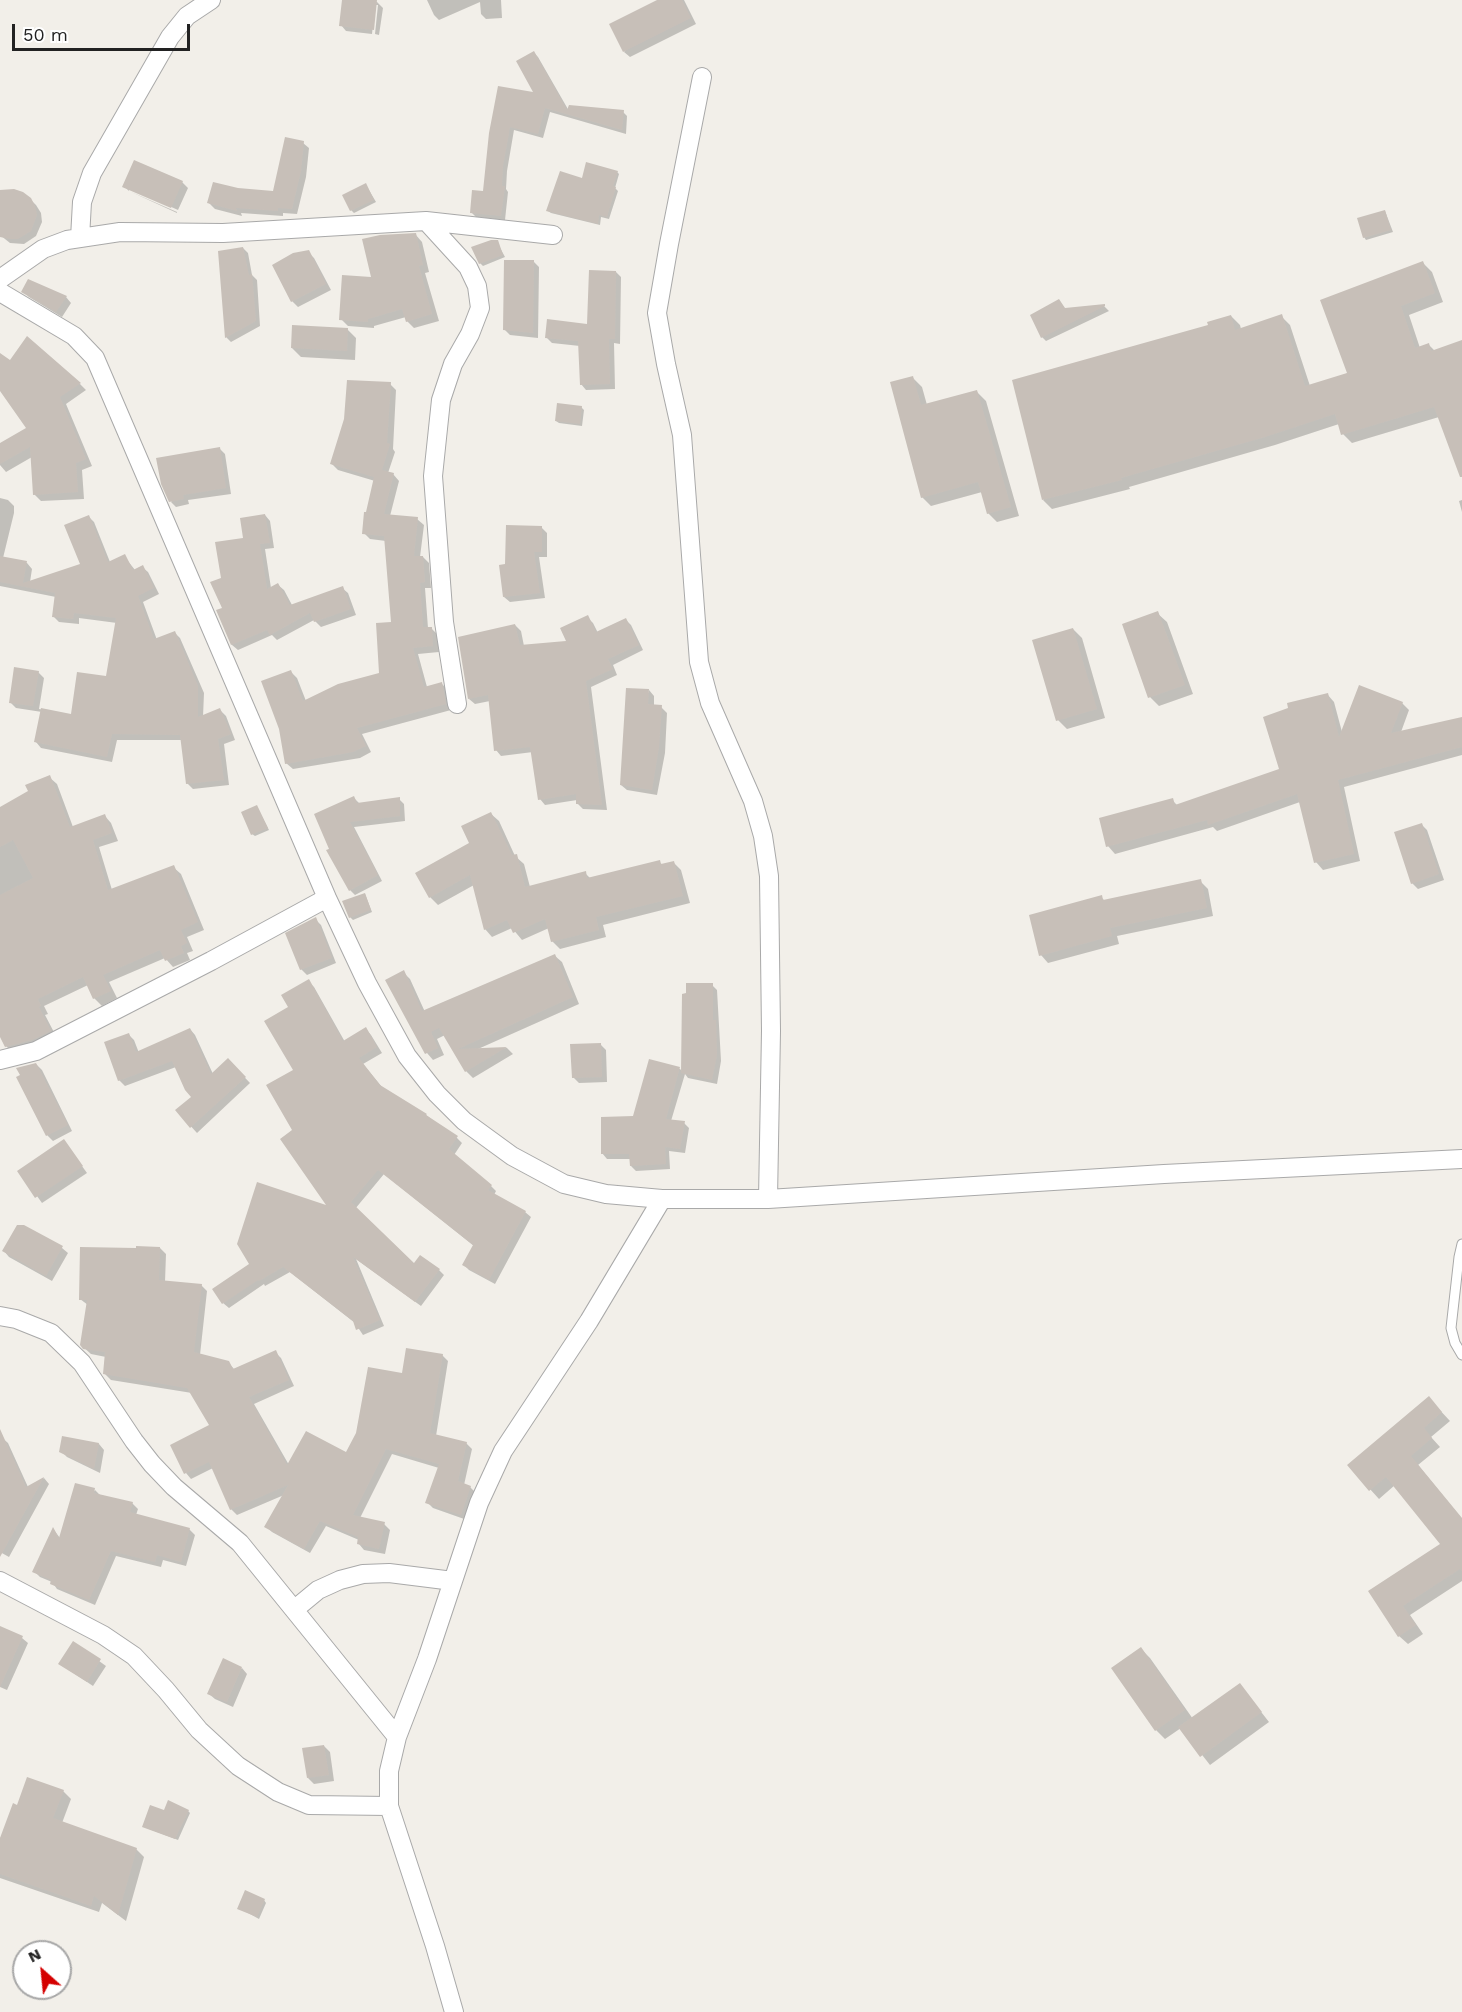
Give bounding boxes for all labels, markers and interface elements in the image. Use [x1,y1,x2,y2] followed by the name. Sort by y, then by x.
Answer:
[15,12,194,50] scale bar
[23,24,68,45] text: 50 m
[12,1940,72,2000] north arrow
[25,1944,44,1966] text: N

